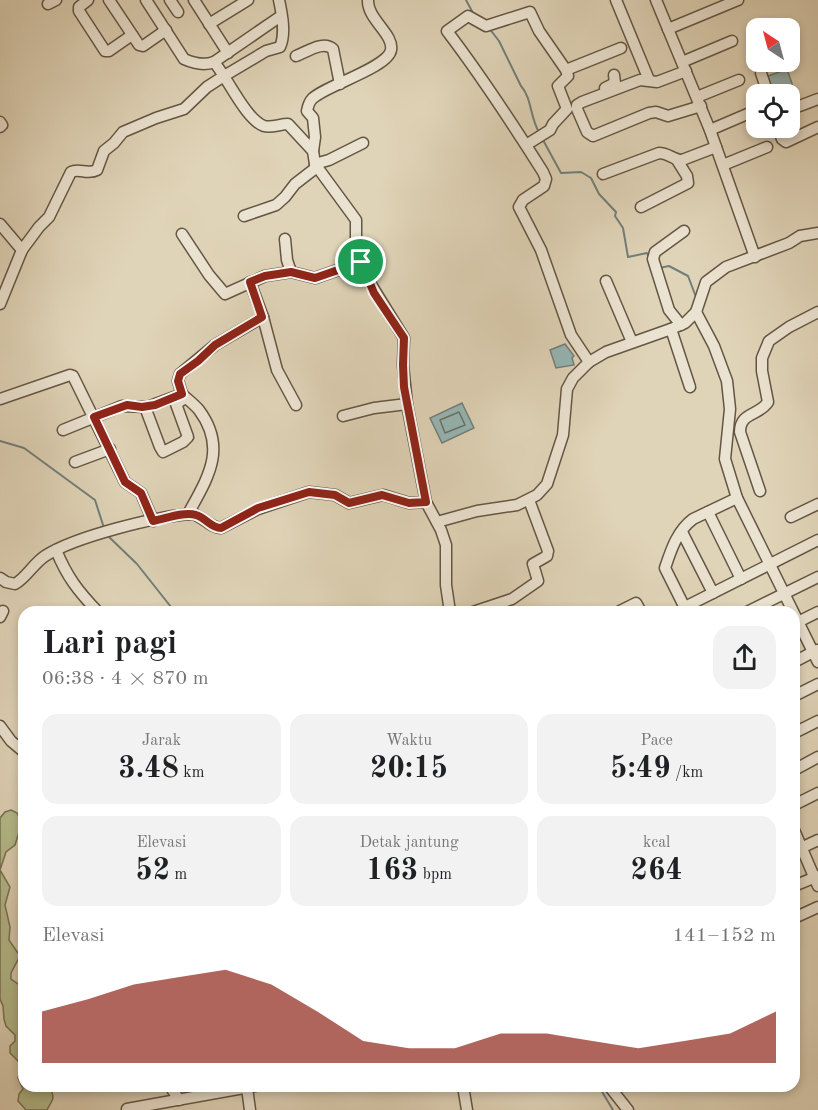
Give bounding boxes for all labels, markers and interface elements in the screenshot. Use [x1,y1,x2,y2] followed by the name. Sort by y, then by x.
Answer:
[746,18,800,72] north arrow
[746,18,800,138] map controls
[746,84,800,138] button: locate
[335,236,386,287] pin
[344,245,377,278] icon: arrive
[713,626,776,689] button: share
[42,628,177,661] text: Lari pagi
[42,669,209,689] text: 06:38 · 4 × 870 m
[142,733,181,749] text: Jarak
[386,733,432,749] text: Waktu
[640,733,673,749] text: Pace
[118,754,179,784] text: 3.48
[370,754,448,784] text: 20:15
[610,754,671,784] text: 5:49
[179,765,204,781] text: km
[671,765,703,781] text: /km
[136,835,186,851] text: Elevasi
[359,835,459,851] text: Detak jantung
[643,835,670,851] text: kcal
[135,856,170,886] text: 52
[366,856,418,886] text: 163
[631,856,683,886] text: 264
[170,867,187,883] text: m
[418,867,452,883] text: bpm
[42,926,104,946] text: Elevasi
[673,926,776,946] text: 141–152 m

